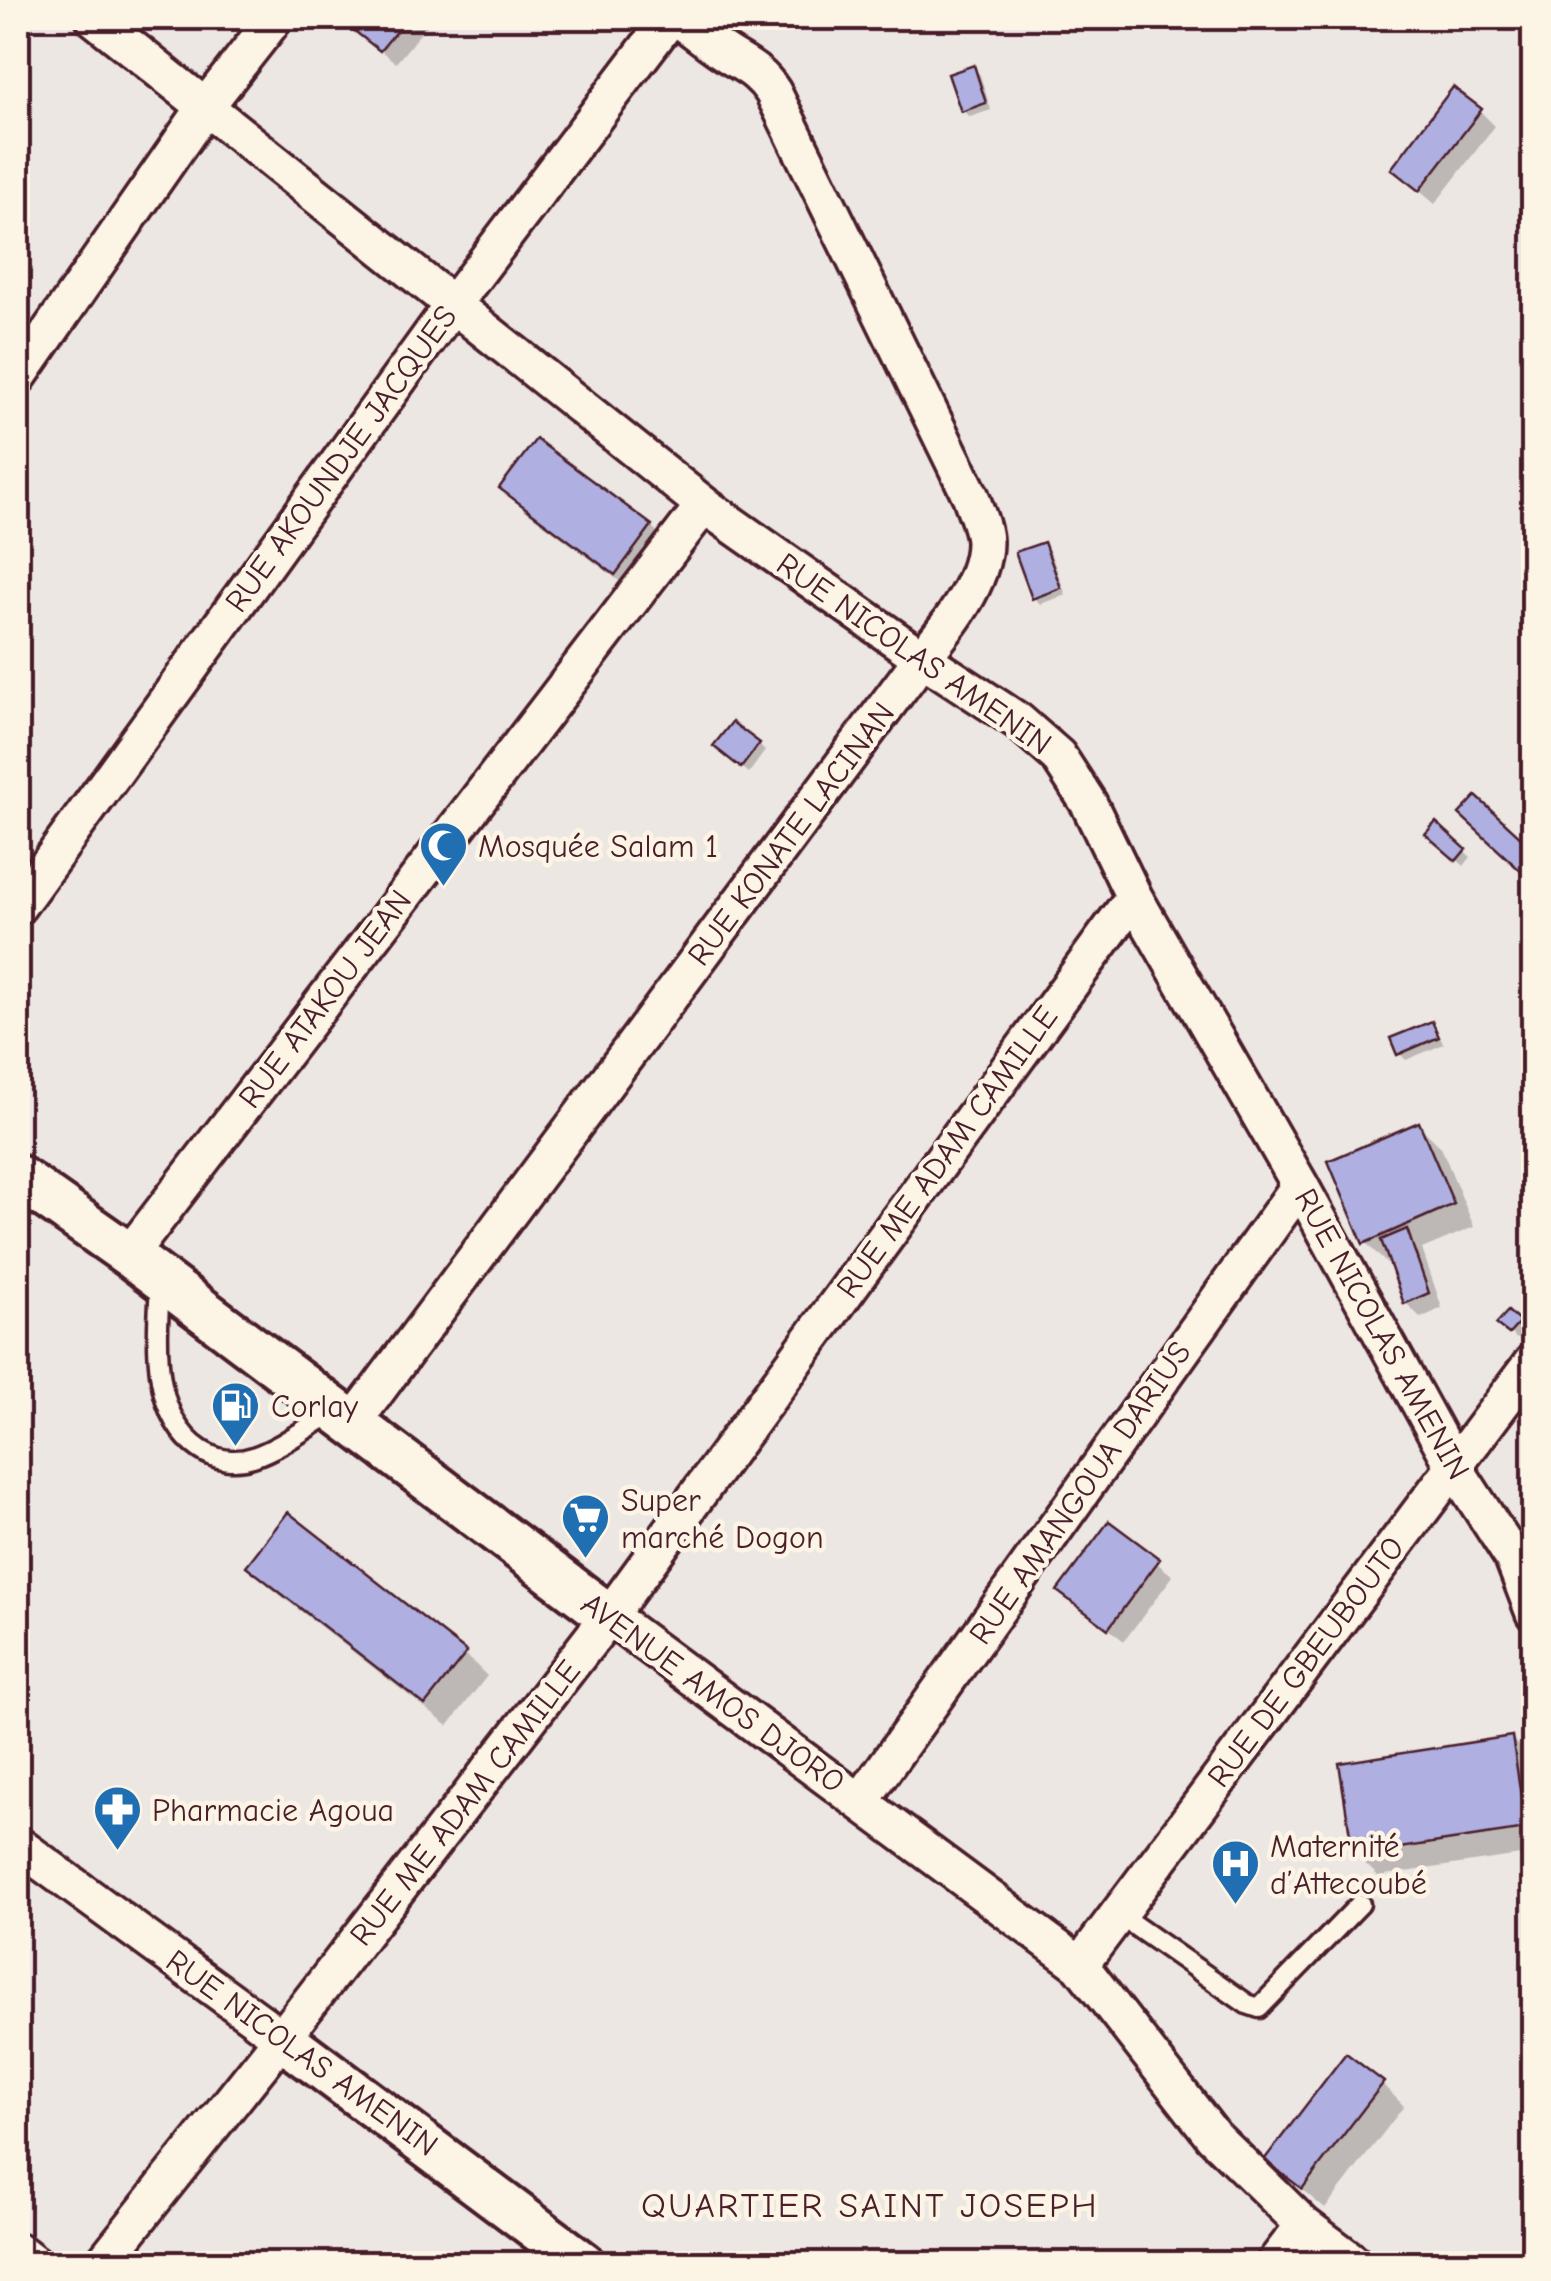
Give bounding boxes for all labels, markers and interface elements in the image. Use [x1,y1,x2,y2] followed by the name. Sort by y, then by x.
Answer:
[217,299,465,619] street label: RUE AKOUNDJE JACQUES
[770,545,1058,763] street label: RUE NICOLAS AMENIN
[680,695,902,973] street label: RUE KONATE LACINAN
[417,820,469,888] mosque icon: Mosquée Salam 1
[478,828,718,865] place label: Mosquée Salam 1
[231,883,419,1115] street label: RUE ATAKOU JEAN
[829,999,1065,1305] street label: RUE ME ADAM CAMILLE
[1287,1182,1477,1486] street label: RUE NICOLAS AMENIN
[961,1335,1199,1651] street label: RUE AMANGOUA DARIUS
[210,1380,262,1448] fuel station icon: Corlay
[271,1388,359,1425] place label: Corlay
[621,1482,824,1556] place label: Super marché Dogon
[560,1492,612,1560] supermarket icon: Super marché Dogon
[1200,1530,1412,1794] street label: RUE DE GBEUBOUTO
[574,1585,852,1801] street label: AVENUE AMOS DJORO
[342,1653,588,1953] street label: RUE ME ADAM CAMILLE
[91,1784,143,1852] pharmacy icon: Pharmacie Agoua
[152,1792,394,1829] place label: Pharmacie Agoua
[1270,1828,1427,1902] place label: Maternité d’Attecoubé
[1209,1838,1261,1906] hospital icon: Maternité d’Attecoubé
[159,1942,445,2164] street label: RUE NICOLAS AMENIN
[641,2185,1099,2226] district label: QUARTIER SAINT JOSEPH

